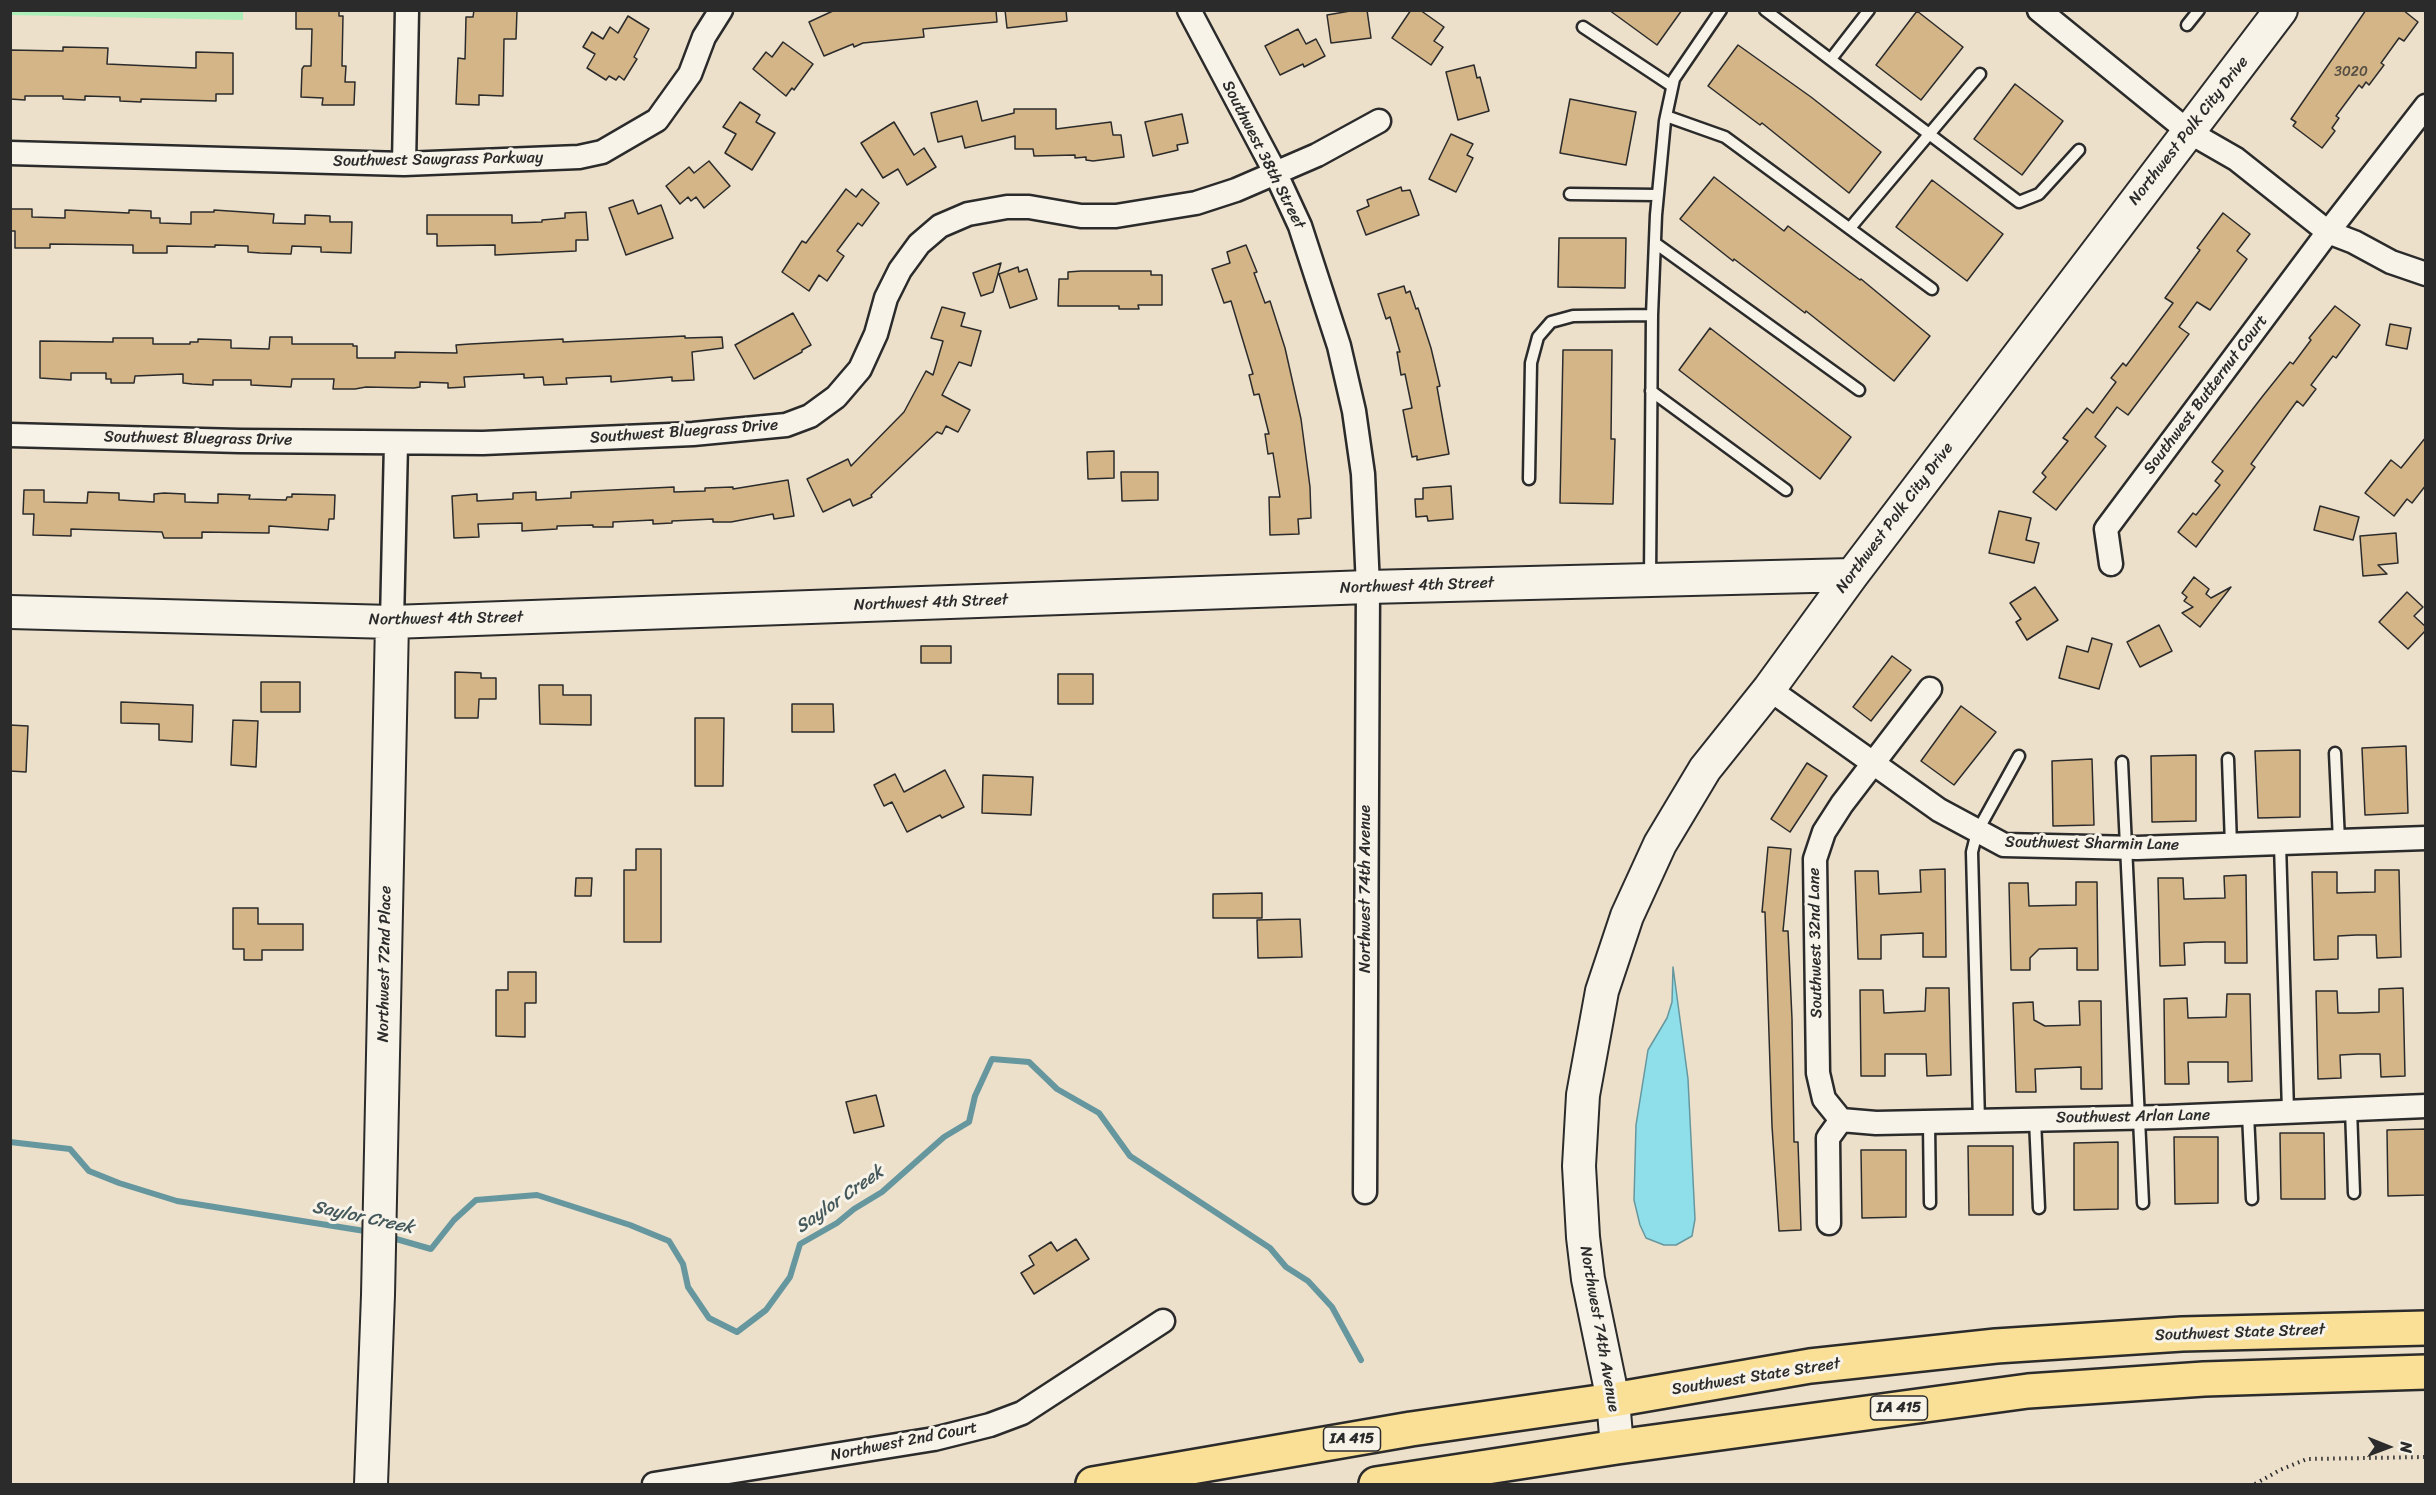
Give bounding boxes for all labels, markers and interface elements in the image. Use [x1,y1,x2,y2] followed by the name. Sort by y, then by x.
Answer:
[2125,53,2253,209] street label: Northwest Polk City Drive
[2334,64,2368,80] house number: 3020
[1217,78,1309,232] street label: Southwest 38th Street
[333,149,543,171] street label: Southwest Sawgrass Parkway
[2140,312,2272,478] street label: Southwest Butternut Court
[589,416,779,448] street label: Southwest Bluegrass Drive
[104,428,292,450] street label: Southwest Bluegrass Drive
[1832,439,1958,597] street label: Northwest Polk City Drive
[1339,574,1495,598] street label: Northwest 4th Street
[853,591,1009,615] street label: Northwest 4th Street
[369,608,523,630] street label: Northwest 4th Street
[1356,805,1376,973] street label: Northwest 74th Avenue
[2005,833,2179,855] street label: Southwest Sharmin Lane
[1805,867,1827,1019] street label: Southwest 32nd Lane
[374,886,396,1042] street label: Northwest 72nd Place
[2056,1106,2210,1128] street label: Southwest Arlan Lane
[792,1162,888,1238] water label: Saylor Creek
[311,1197,415,1239] water label: Saylor Creek
[1575,1245,1623,1413] street label: Northwest 74th Avenue
[2155,1320,2325,1346] street label: Southwest State Street
[1670,1354,1842,1400] street label: Southwest State Street
[1870,1396,1928,1420] road number: IA 415
[2358,1417,2418,1477] north arrow
[829,1418,979,1466] street label: Northwest 2nd Court
[1324,1427,1380,1451] road number: IA 415
[2392,1442,2421,1453] text: N

